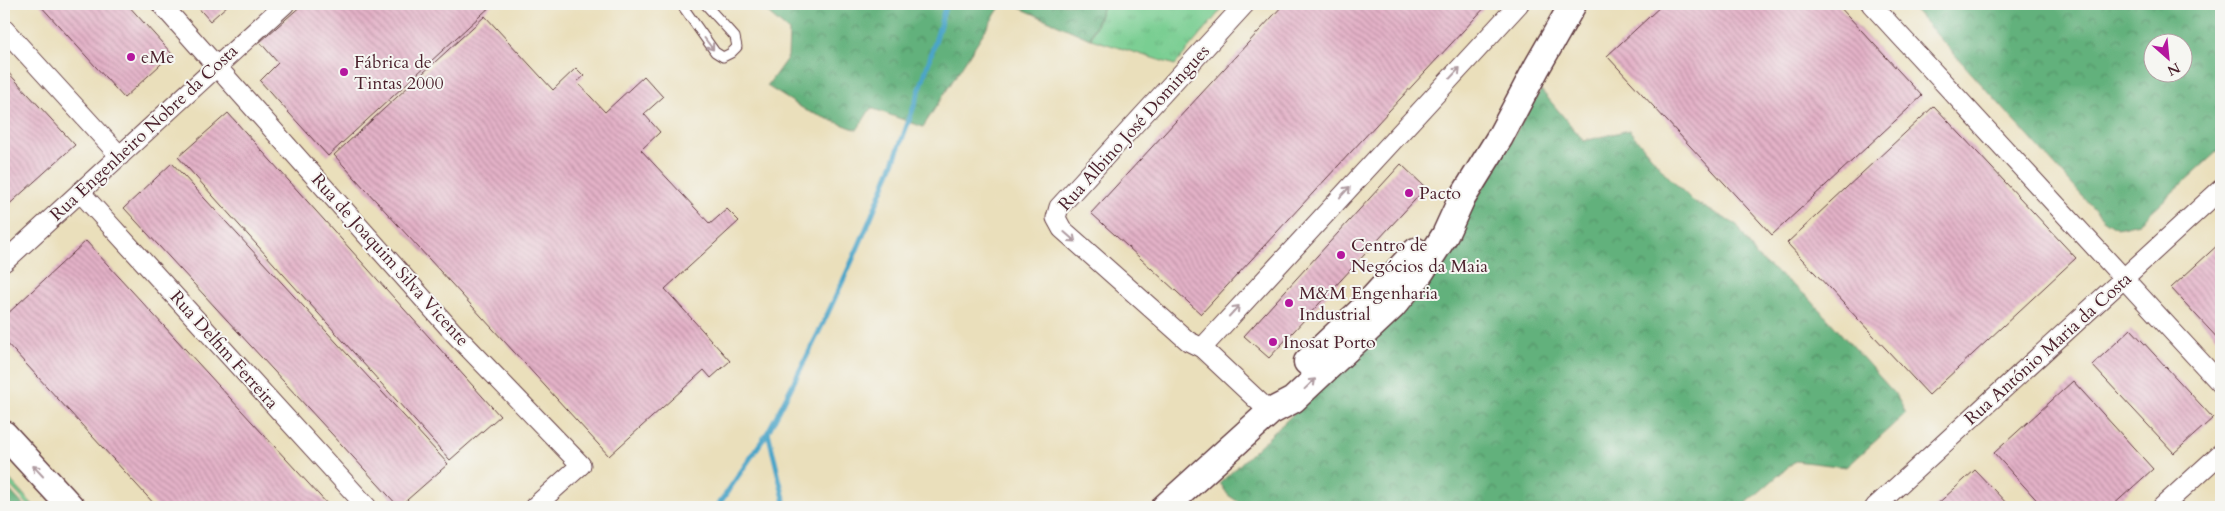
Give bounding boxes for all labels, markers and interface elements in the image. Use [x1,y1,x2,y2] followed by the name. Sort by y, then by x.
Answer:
[2142,32,2192,82] north arrow
[704,37,714,51] one-way arrow
[45,39,244,227] street label: Rua Engenheiro Nobre da Costa
[1053,39,1215,217] street label: Rua Albino José Domingues
[141,45,174,70] place label: eMe
[354,50,444,96] place label: Fábrica de Tintas 2000
[125,51,137,63] marker: eMe
[2164,58,2183,80] text: N
[338,66,350,78] marker: Fábrica de Tintas 2000
[1449,66,1461,79] one-way arrow
[305,168,475,352] street label: Rua de Joaquim Silva Vicente
[1419,181,1461,206] place label: Pacto
[1339,186,1351,199] one-way arrow
[1403,187,1415,199] marker: Pacto
[1064,231,1077,242] one-way arrow
[1351,233,1488,279] place label: Centro de Negócios da Maia
[1335,249,1347,261] marker: Centro de Negócios da Maia
[1959,267,2137,431] street label: Rua António Maria da Costa
[1299,281,1438,327] place label: M&M Engenharia Industrial
[164,285,284,415] street label: Rua Delfim Ferreira
[1283,297,1295,309] marker: M&M Engenharia Industrial
[1228,305,1240,318] one-way arrow
[1283,330,1376,355] place label: Inosat Porto
[1267,336,1279,348] marker: Inosat Porto
[1303,378,1316,390] one-way arrow
[32,465,44,478] one-way arrow

